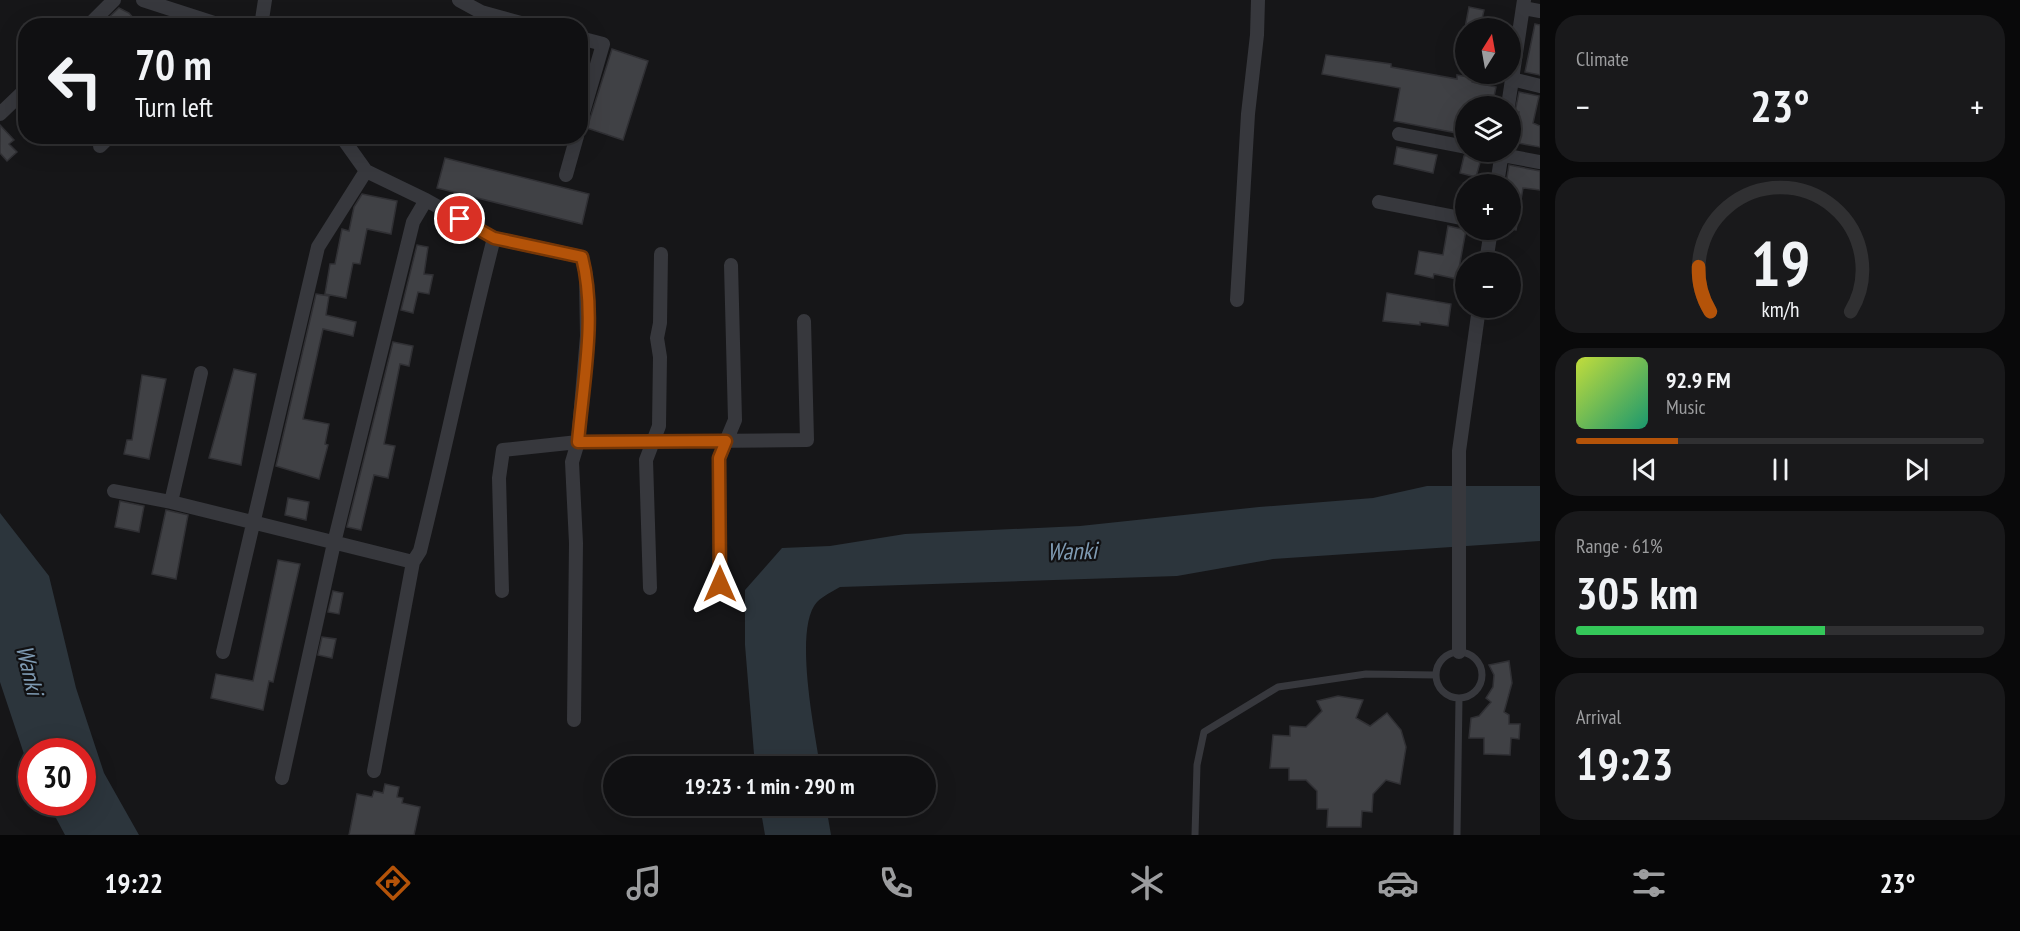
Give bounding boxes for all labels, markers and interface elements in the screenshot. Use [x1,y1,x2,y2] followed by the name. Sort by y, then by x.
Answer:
[1455,18,1521,84] north arrow
[1455,18,1521,318] map controls
[135,37,212,92] text: 70 m
[36,42,114,120] icon: left
[1576,46,1629,72] text: Climate
[1750,76,1810,134] text: 23°
[1576,85,1590,128] text: −
[1970,85,1984,128] text: +
[135,90,213,124] text: Turn left
[1455,96,1521,162] button: layers
[1455,174,1521,240] button: +
[434,193,485,244] pin
[443,202,476,235] icon: arrive
[1750,222,1810,303] text: 19
[1455,252,1521,318] button: −
[1761,296,1799,324] text: km/h
[1666,366,1731,394] text: 92.9 FM
[1666,394,1706,420] text: Music
[1628,453,1661,486] icon: previous
[1764,453,1797,486] icon: pause
[1900,453,1933,486] icon: next
[1576,533,1663,559] text: Range · 61%
[1046,535,1100,567] water label: Wanki
[688,552,752,616] position arrow
[1576,563,1698,621] text: 305 km
[9,642,51,701] water label: Wanki
[1576,704,1621,730] text: Arrival
[1576,734,1673,792] text: 19:23
[18,738,96,816] speed limit sign: 30
[684,772,855,800] text: 19:23 · 1 min · 290 m
[372,862,414,904] icon: directions
[623,862,665,904] icon: music
[875,862,917,904] icon: phone
[1126,862,1168,904] icon: climate
[1377,862,1419,904] icon: car
[1628,862,1670,904] icon: filters
[105,866,163,900] text: 19:22
[1880,866,1915,900] text: 23°

